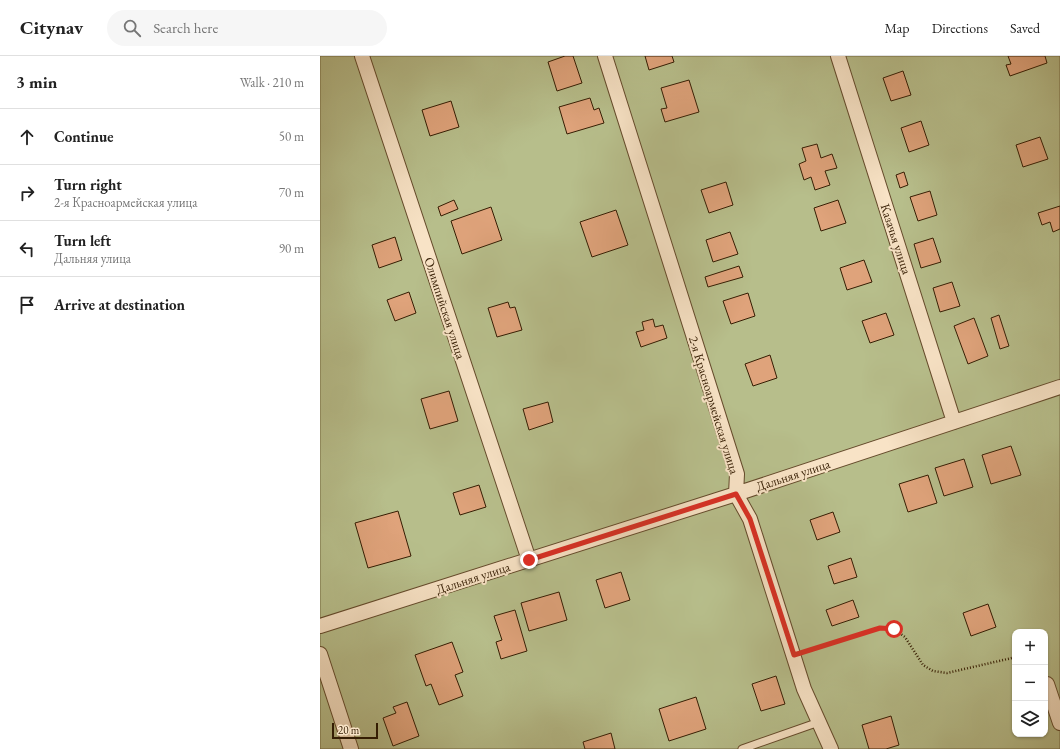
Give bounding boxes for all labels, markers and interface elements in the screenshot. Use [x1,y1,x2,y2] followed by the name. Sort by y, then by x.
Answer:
[107,10,387,46] search box
[20,15,83,40] text: Citynav
[121,17,143,39] icon: search
[153,18,218,37] text: Search here
[884,19,910,37] text: Map
[932,19,988,37] text: Directions
[1010,19,1040,37] text: Saved
[16,71,57,93] text: 3 min
[240,74,304,91] text: Walk · 210 m
[16,126,38,148] icon: ahead
[54,127,114,146] text: Continue
[279,128,304,145] text: 50 m
[54,175,122,194] text: Turn right
[16,182,38,204] icon: right
[279,184,304,201] text: 70 m
[54,194,197,211] text: 2-я Красноармейская улица
[877,201,916,277] street label: Казачья улица
[54,231,111,250] text: Turn left
[16,238,38,260] icon: left
[279,240,304,257] text: 90 m
[54,250,131,267] text: Дальняя улица
[421,255,470,362] street label: Олимпийская улица
[16,294,38,316] icon: arrive
[54,295,185,314] text: Arrive at destination
[685,334,743,477] street label: 2-я Красноармейская улица
[754,455,833,495] street label: Дальняя улица
[520,551,538,569] route end
[434,558,513,598] street label: Дальняя улица
[885,620,903,638] route start
[1012,629,1048,737] map controls
[1012,629,1048,665] button: +
[1012,665,1048,701] button: −
[1012,701,1048,737] button: layers
[332,721,378,740] scale bar
[338,723,359,737] text: 20 m

